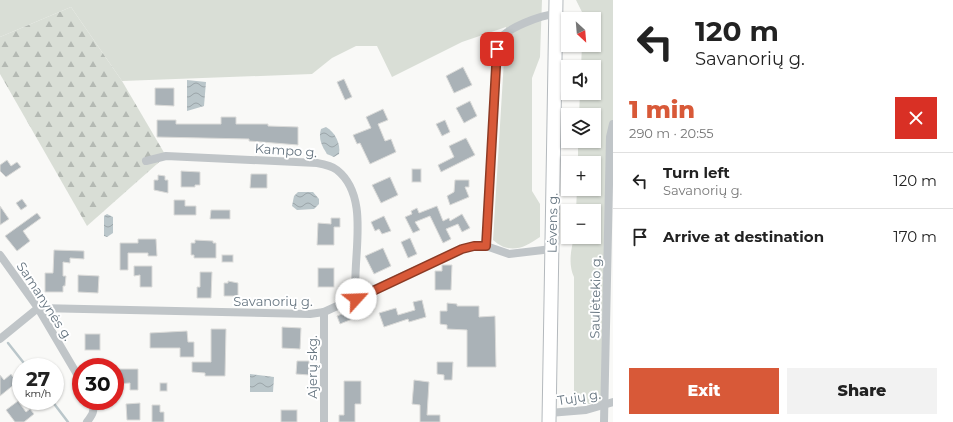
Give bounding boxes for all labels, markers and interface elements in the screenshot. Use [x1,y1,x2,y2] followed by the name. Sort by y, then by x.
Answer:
[561,12,601,52] north arrow
[561,12,601,244] map controls
[695,14,779,48] text: 120 m
[629,16,681,68] icon: left
[480,32,514,66] pin
[486,38,508,60] icon: arrive
[695,48,805,70] text: Savanorių g.
[561,60,601,100] button: sound
[629,95,695,124] text: 1 min
[895,97,937,139] button: close
[561,108,601,148] button: layers
[629,125,714,141] text: 290 m · 20:55
[254,140,318,160] street label: Kampo g.
[561,156,601,196] button: +
[663,163,730,182] text: Turn left
[629,170,651,192] icon: left
[893,171,937,190] text: 120 m
[663,182,742,198] text: Savanorių g.
[543,193,561,253] street label: Lėvens g.
[561,204,601,244] button: −
[629,226,651,248] icon: arrive
[663,227,824,246] text: Arrive at destination
[893,227,937,246] text: 170 m
[586,255,604,339] street label: Saulėtekio g.
[14,259,77,344] street label: Samanynės g.
[335,278,377,320] position arrow
[233,293,313,309] street label: Savanorių g.
[304,335,320,399] street label: Ajerų skg.
[72,358,124,410] speed limit sign: 30
[26,367,50,391] text: 27
[629,368,779,414] button: Exit
[787,368,937,414] button: Share
[556,386,602,408] street label: Tujų g.
[25,387,51,400] text: km/h

